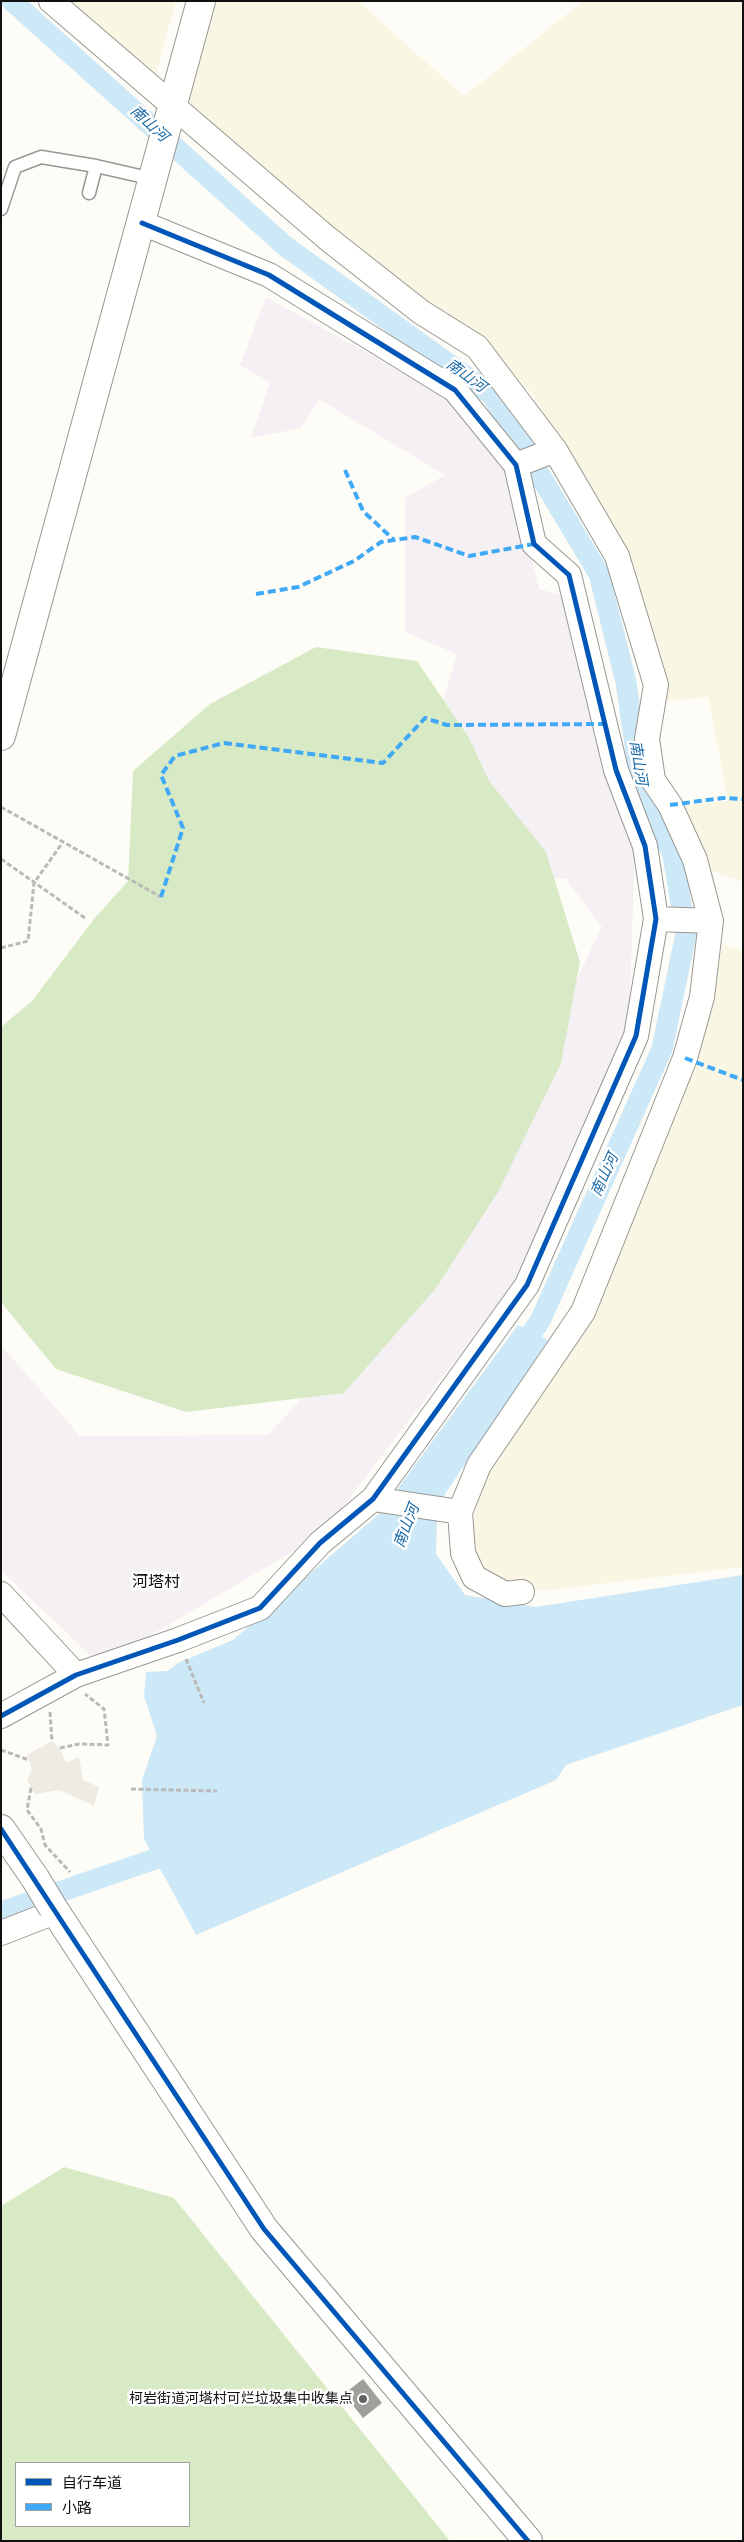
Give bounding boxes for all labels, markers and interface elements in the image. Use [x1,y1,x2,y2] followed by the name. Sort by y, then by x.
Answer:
[126,102,172,146] water label: 南山河
[443,355,489,397] water label: 南山河
[626,739,650,787] water label: 南山河
[588,1151,622,1199] water label: 南山河
[391,1502,423,1550] water label: 南山河
[132,1572,180,1592] district label: 河塔村
[129,2391,353,2407] place label: 柯岩街道河塔村可烂垃圾集中收集点
[357,2393,369,2405] marker: 柯岩街道河塔村可烂垃圾集中收集点
[15,2462,190,2527] legend
[62,2472,122,2492] text: 自行车道
[62,2497,92,2517] text: 小路

